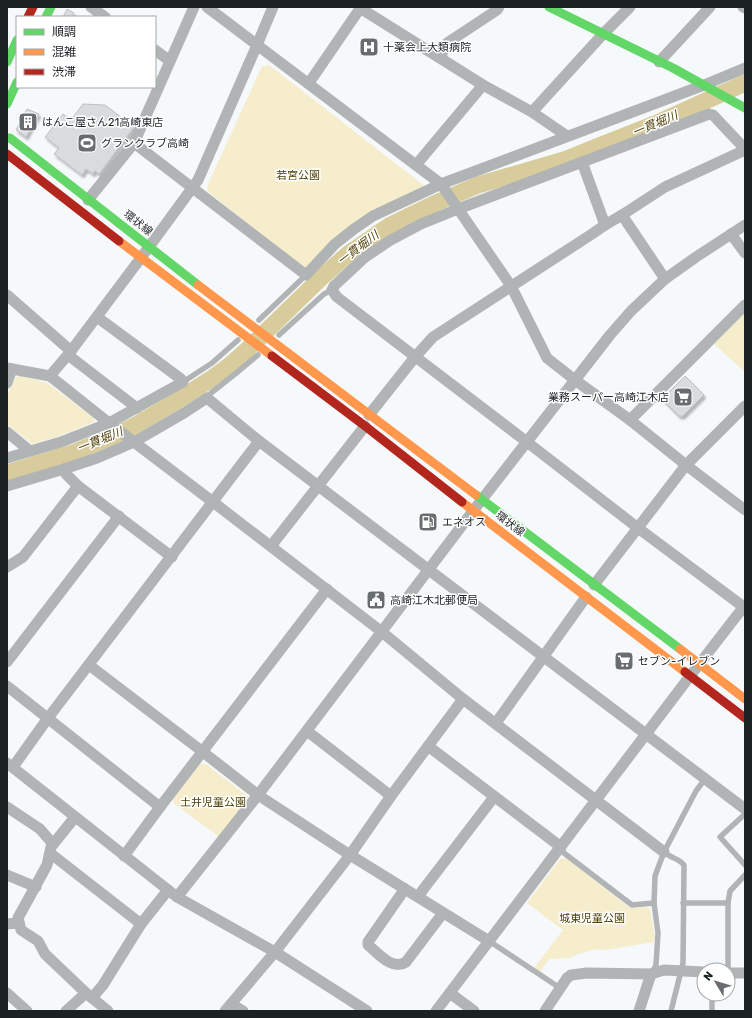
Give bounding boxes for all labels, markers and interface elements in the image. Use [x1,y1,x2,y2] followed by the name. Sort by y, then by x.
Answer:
[16,16,156,88] legend
[52,25,76,39] text: 順調
[358,36,380,58] hospital icon: 十薬会上大類病院
[383,41,471,54] place label: 十薬会上大類病院
[52,45,76,59] text: 混雑
[52,65,76,79] text: 渋滞
[630,107,682,140] water label: 一貫堀川
[17,111,39,133] building icon: はんこ屋さん21高崎東店
[42,116,163,129] place label: はんこ屋さん21高崎東店
[76,132,98,154] sports icon: グランクラブ高崎
[101,137,189,150] place label: グランクラブ高崎
[276,169,320,182] park label: 若宮公園
[121,208,155,238] street label: 環状線
[335,227,383,268] water label: 一貫堀川
[672,386,694,408] supermarket icon: 業務スーパー高崎江木店
[548,391,669,404] place label: 業務スーパー高崎江木店
[75,424,127,455] water label: 一貫堀川
[493,509,527,539] street label: 環状線
[417,511,439,533] fuel station icon: エネオス
[442,516,486,529] place label: エネオス
[365,589,387,611] public building icon: 高崎江木北郵便局
[390,594,478,607] place label: 高崎江木北郵便局
[613,650,635,672] supermarket icon: セブン-イレブン
[638,655,720,668] place label: セブン-イレブン
[180,796,246,809] park label: 土井児童公園
[559,912,625,925] park label: 城東児童公園
[696,962,736,1002] north arrow
[701,969,716,983] text: N

